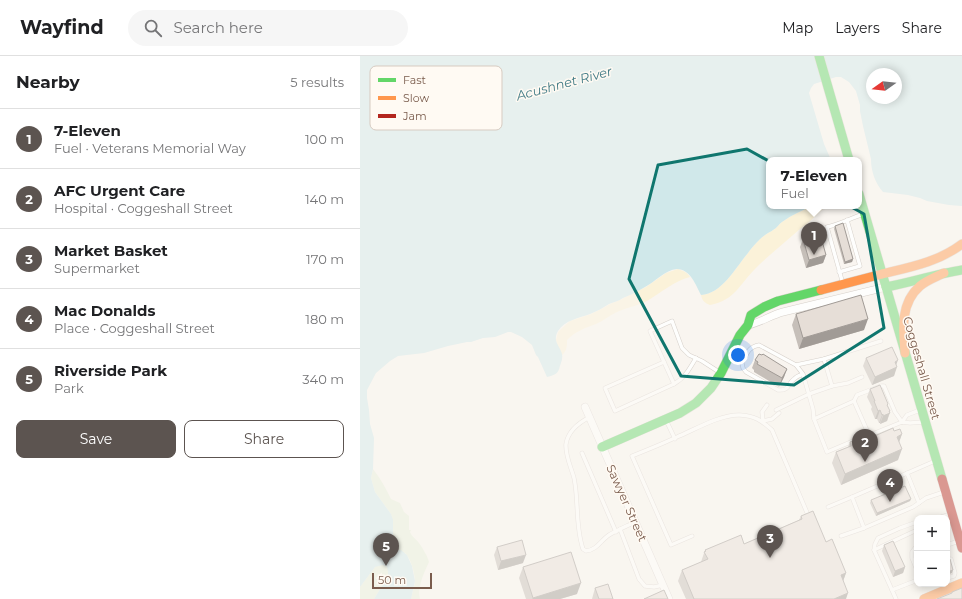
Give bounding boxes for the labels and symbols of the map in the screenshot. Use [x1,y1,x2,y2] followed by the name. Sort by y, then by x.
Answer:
[513,62,614,104] water label: Acushnet River
[370,66,502,130] legend
[866,68,902,104] north arrow
[403,73,427,87] text: Fast
[403,91,429,105] text: Slow
[402,109,427,123] text: Jam
[801,222,827,255] pin: 1
[900,315,944,421] street label: Coggeshall Street
[728,345,748,365] your location
[852,429,878,462] pin: 2
[603,462,651,544] street label: Sawyer Street
[877,469,903,502] pin: 4
[757,525,783,558] pin: 3
[373,533,399,566] pin: 5
[372,571,432,590] scale bar

